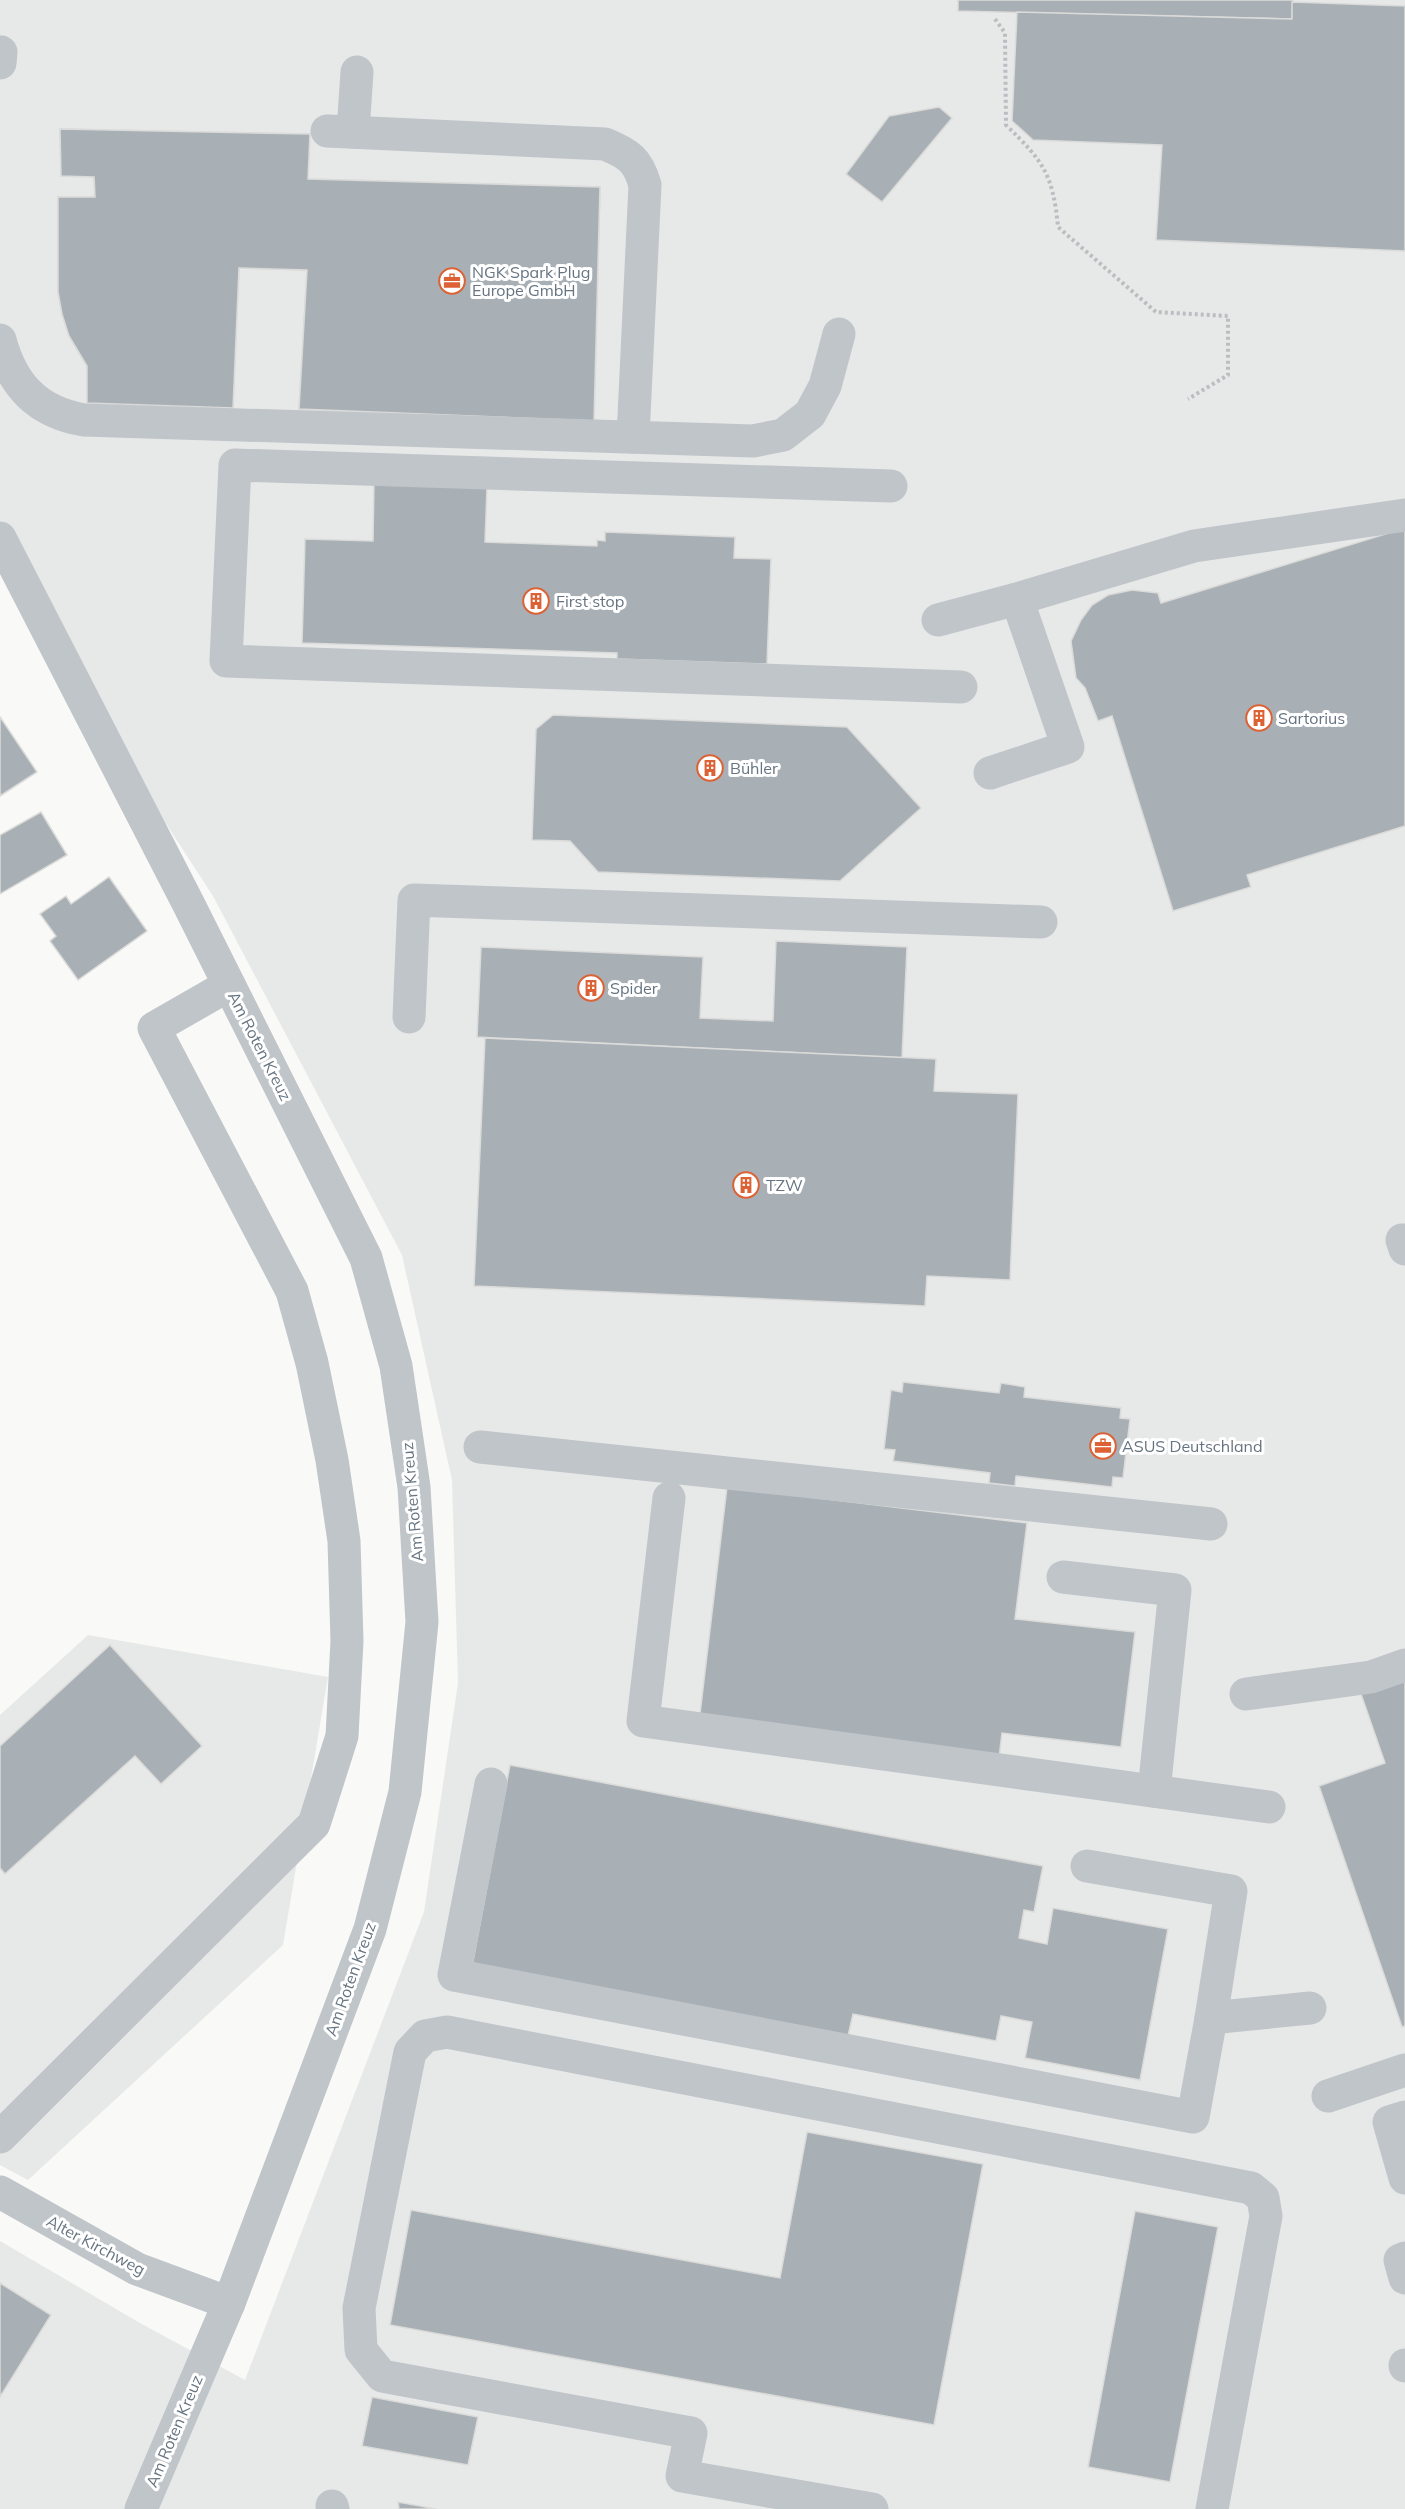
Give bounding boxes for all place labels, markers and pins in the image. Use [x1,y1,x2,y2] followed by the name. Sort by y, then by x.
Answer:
[472,262,590,300] place label: NGK Spark Plug Europe GmbH
[437,266,467,296] office icon: NGK Spark Plug Europe GmbH
[521,586,551,616] building icon: First stop
[556,591,624,611] place label: First stop
[1244,703,1274,733] building icon: Sartorius
[1278,708,1345,728] place label: Sartorius
[695,753,725,783] building icon: Bühler
[730,758,778,778] place label: Bühler
[576,973,606,1003] building icon: Spider
[610,978,658,998] place label: Spider
[731,1170,761,1200] building icon: TZW
[766,1175,803,1195] place label: TZW
[1088,1431,1118,1461] office icon: ASUS Deutschland
[1122,1436,1263,1456] place label: ASUS Deutschland

